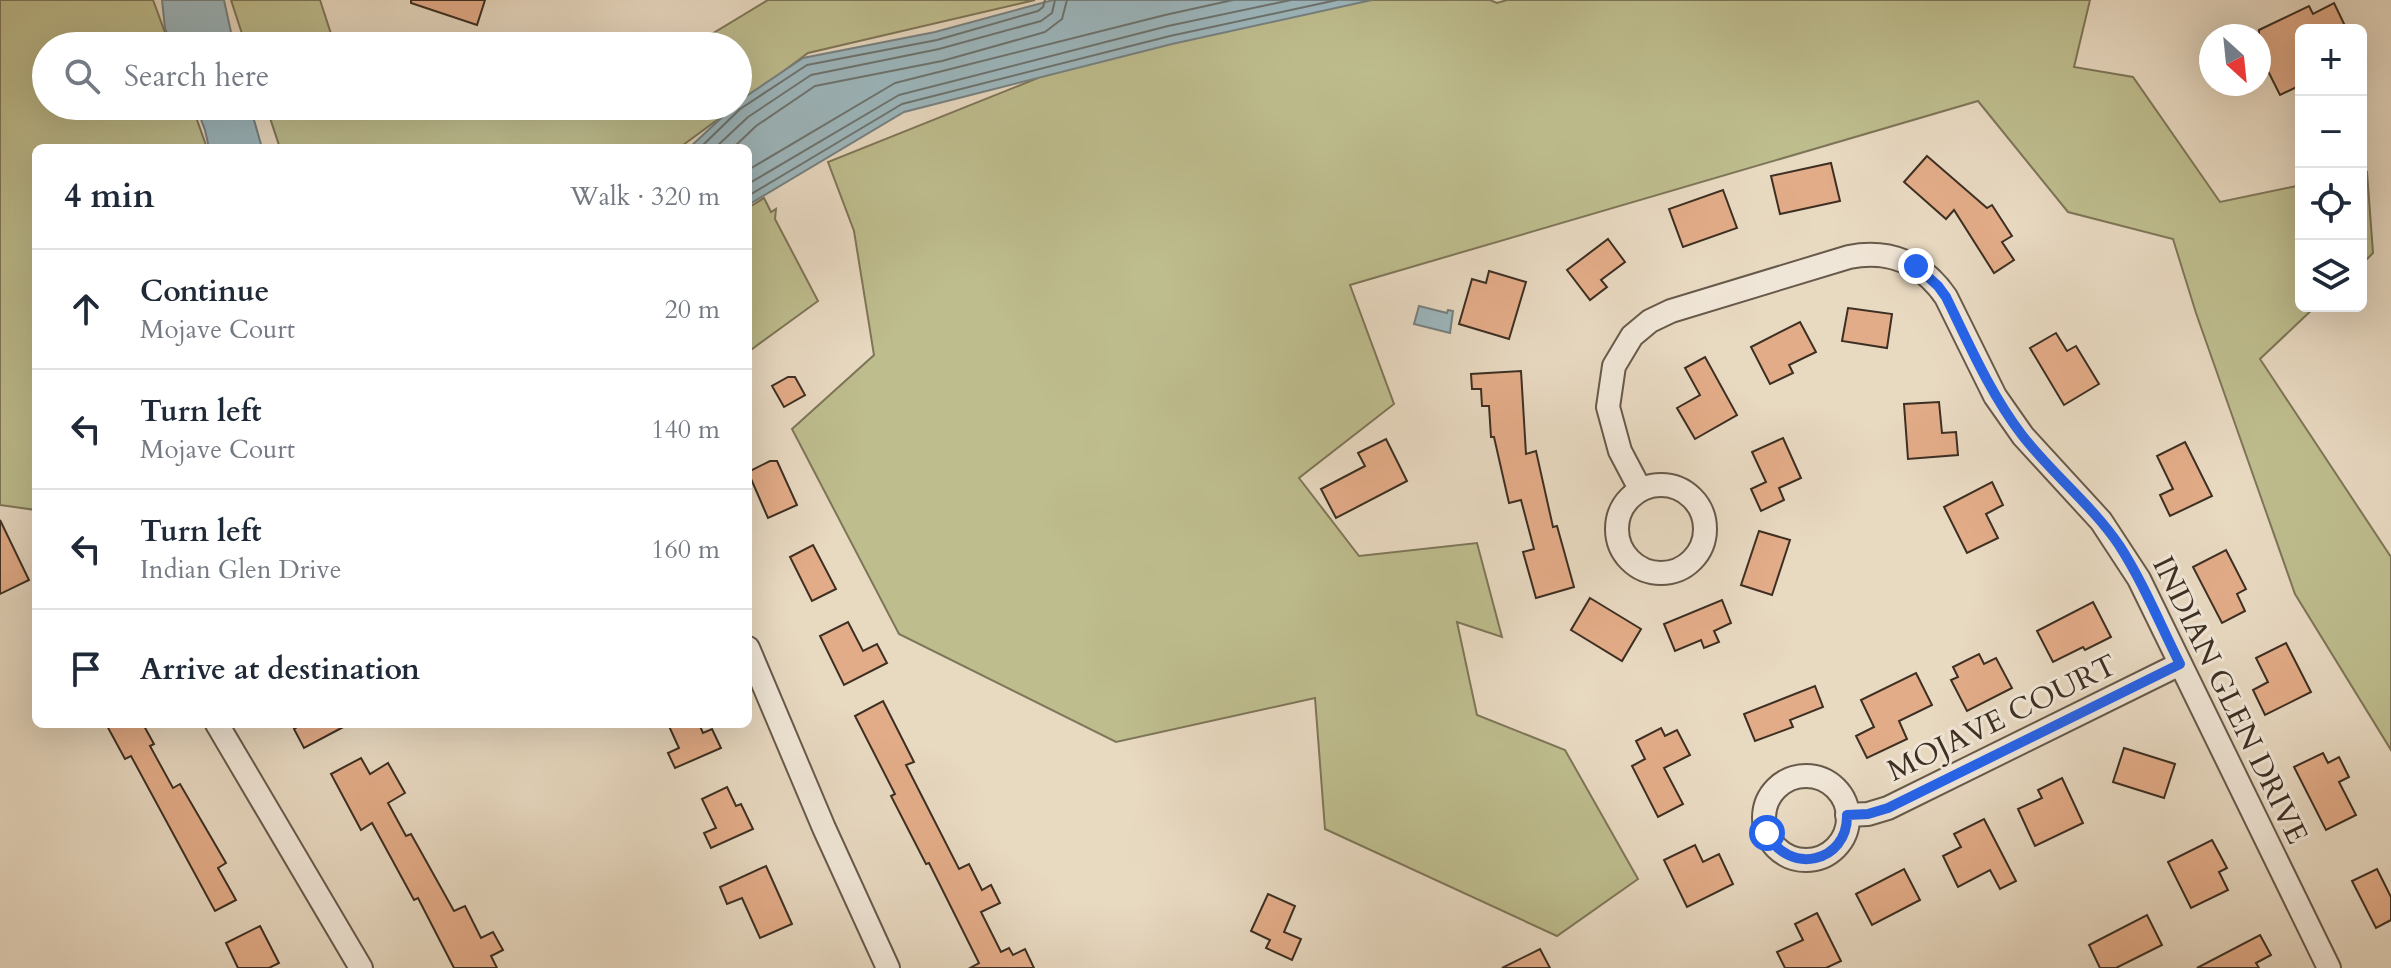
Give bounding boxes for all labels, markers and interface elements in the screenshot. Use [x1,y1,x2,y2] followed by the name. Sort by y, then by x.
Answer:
[2199,24,2271,96] north arrow
[2295,24,2367,312] map controls
[2295,24,2367,96] button: +
[32,32,752,120] search box
[60,54,104,98] icon: search
[124,56,269,97] text: Search here
[2295,96,2367,168] button: −
[2295,168,2367,240] button: locate
[64,173,155,219] text: 4 min
[570,179,720,214] text: Walk · 320 m
[2295,240,2367,312] button: layers
[1898,248,1934,284] route end
[140,271,269,312] text: Continue
[64,287,108,331] icon: ahead
[664,292,720,327] text: 20 m
[140,312,295,347] text: Mojave Court
[140,391,262,432] text: Turn left
[64,407,108,451] icon: left
[651,412,720,447] text: 140 m
[140,432,295,467] text: Mojave Court
[140,511,262,552] text: Turn left
[64,527,108,571] icon: left
[651,532,720,567] text: 160 m
[2142,549,2318,851] street label: INDIAN GLEN DRIVE
[140,552,341,587] text: Indian Glen Drive
[1880,645,2124,791] street label: MOJAVE COURT
[64,647,108,691] icon: arrive
[140,649,420,690] text: Arrive at destination
[1749,815,1785,851] route start

